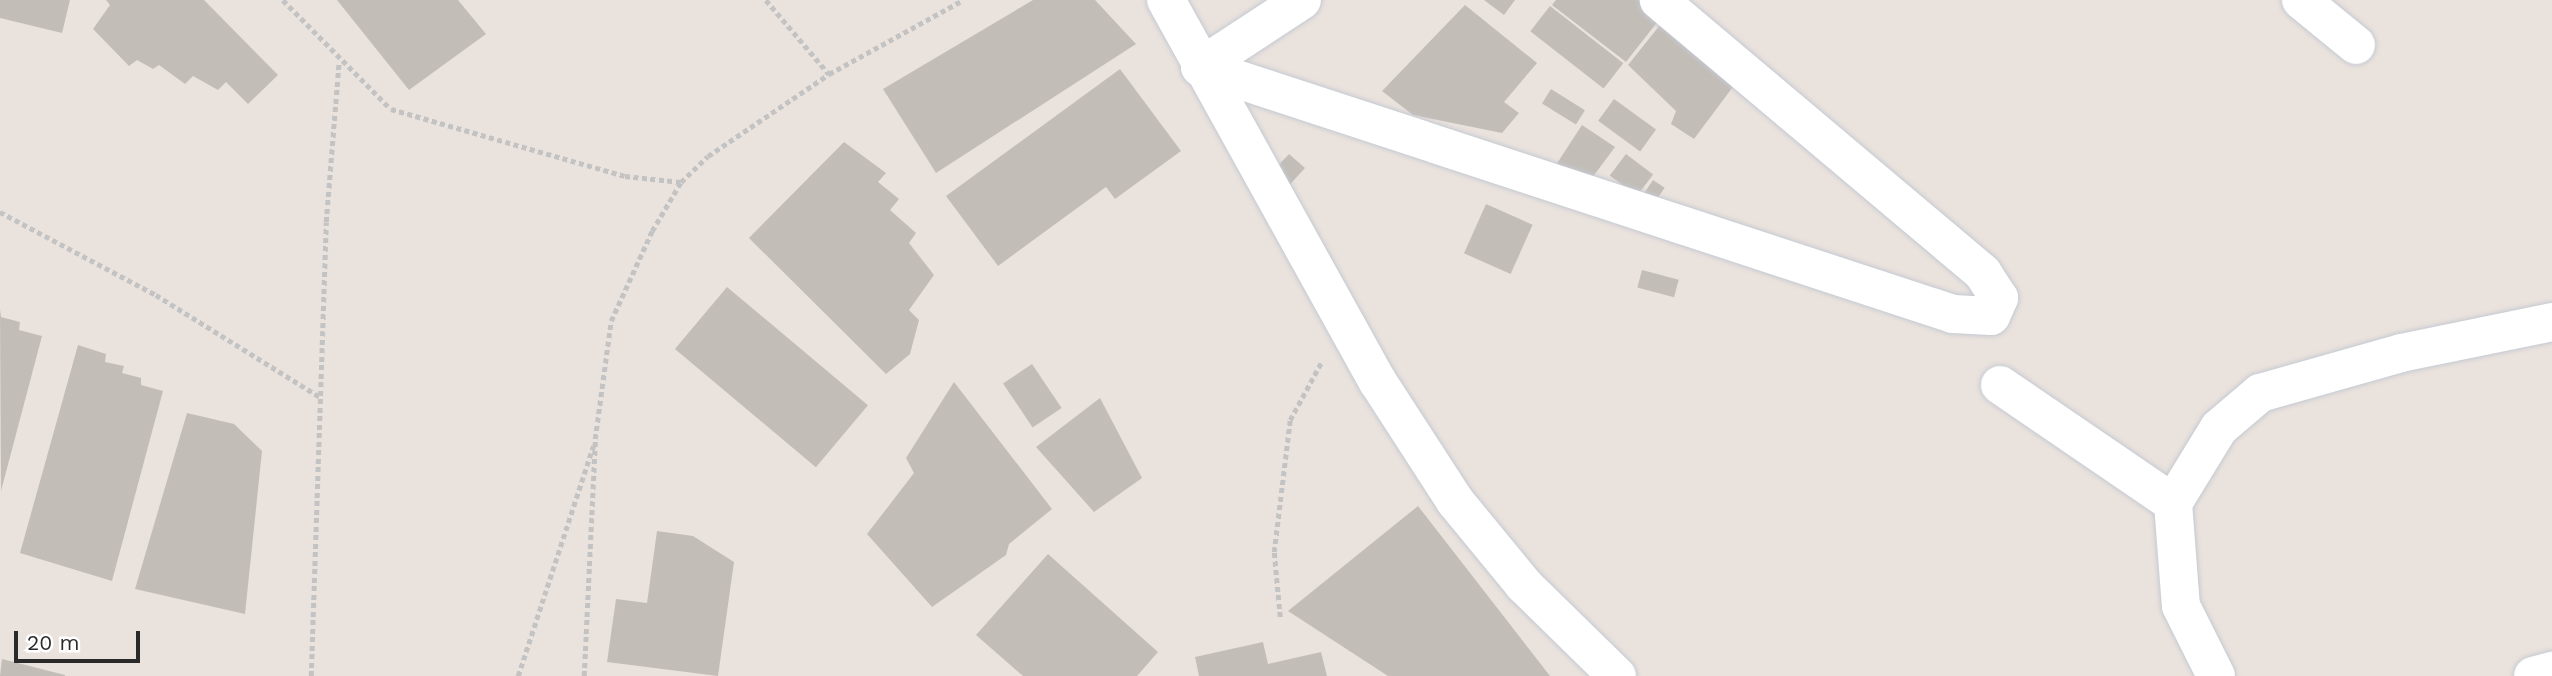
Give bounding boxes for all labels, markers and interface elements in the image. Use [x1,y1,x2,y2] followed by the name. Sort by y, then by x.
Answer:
[18,616,144,660] scale bar
[27,630,79,655] text: 20 m

